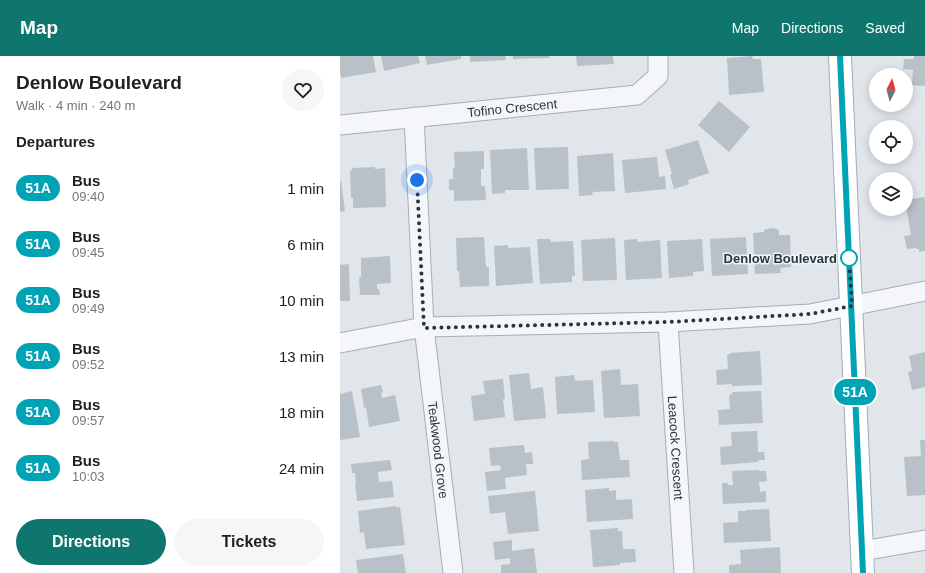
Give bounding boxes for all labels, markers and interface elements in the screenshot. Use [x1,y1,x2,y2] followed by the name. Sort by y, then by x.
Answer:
[20,17,58,38] text: Map
[732,20,759,36] text: Map
[781,20,843,36] text: Directions
[865,20,905,36] text: Saved
[869,68,913,112] north arrow
[869,68,913,216] map controls
[282,69,324,111] button: heart
[16,72,182,93] text: Denlow Boulevard
[466,96,558,120] street label: Tofino Crescent
[16,98,135,113] text: Walk · 4 min · 240 m
[869,120,913,164] button: locate
[16,133,95,150] text: Departures
[407,170,427,190] your location
[72,172,100,189] text: Bus
[869,172,913,216] button: layers
[25,180,51,196] text: 51A
[287,180,324,197] text: 1 min
[72,189,105,204] text: 09:40
[72,228,100,245] text: Bus
[25,236,51,252] text: 51A
[287,236,324,253] text: 6 min
[72,245,105,260] text: 09:45
[840,249,858,267] marker: Denlow Boulevard
[724,251,837,266] place label: Denlow Boulevard
[72,284,100,301] text: Bus
[25,292,51,308] text: 51A
[279,292,324,309] text: 10 min
[72,301,105,316] text: 09:49
[72,340,100,357] text: Bus
[25,348,51,364] text: 51A
[279,348,324,365] text: 13 min
[72,357,105,372] text: 09:52
[832,379,878,405] line badge: 51A
[842,384,868,400] text: 51A
[665,395,686,501] street label: Leacock Crescent
[72,396,100,413] text: Bus
[425,401,451,499] street label: Teakwood Grove
[25,404,51,420] text: 51A
[279,404,324,421] text: 18 min
[72,413,105,428] text: 09:57
[72,452,100,469] text: Bus
[25,460,51,476] text: 51A
[279,460,324,477] text: 24 min
[72,469,105,484] text: 10:03
[16,519,166,565] button: Directions
[174,519,324,565] button: Tickets

